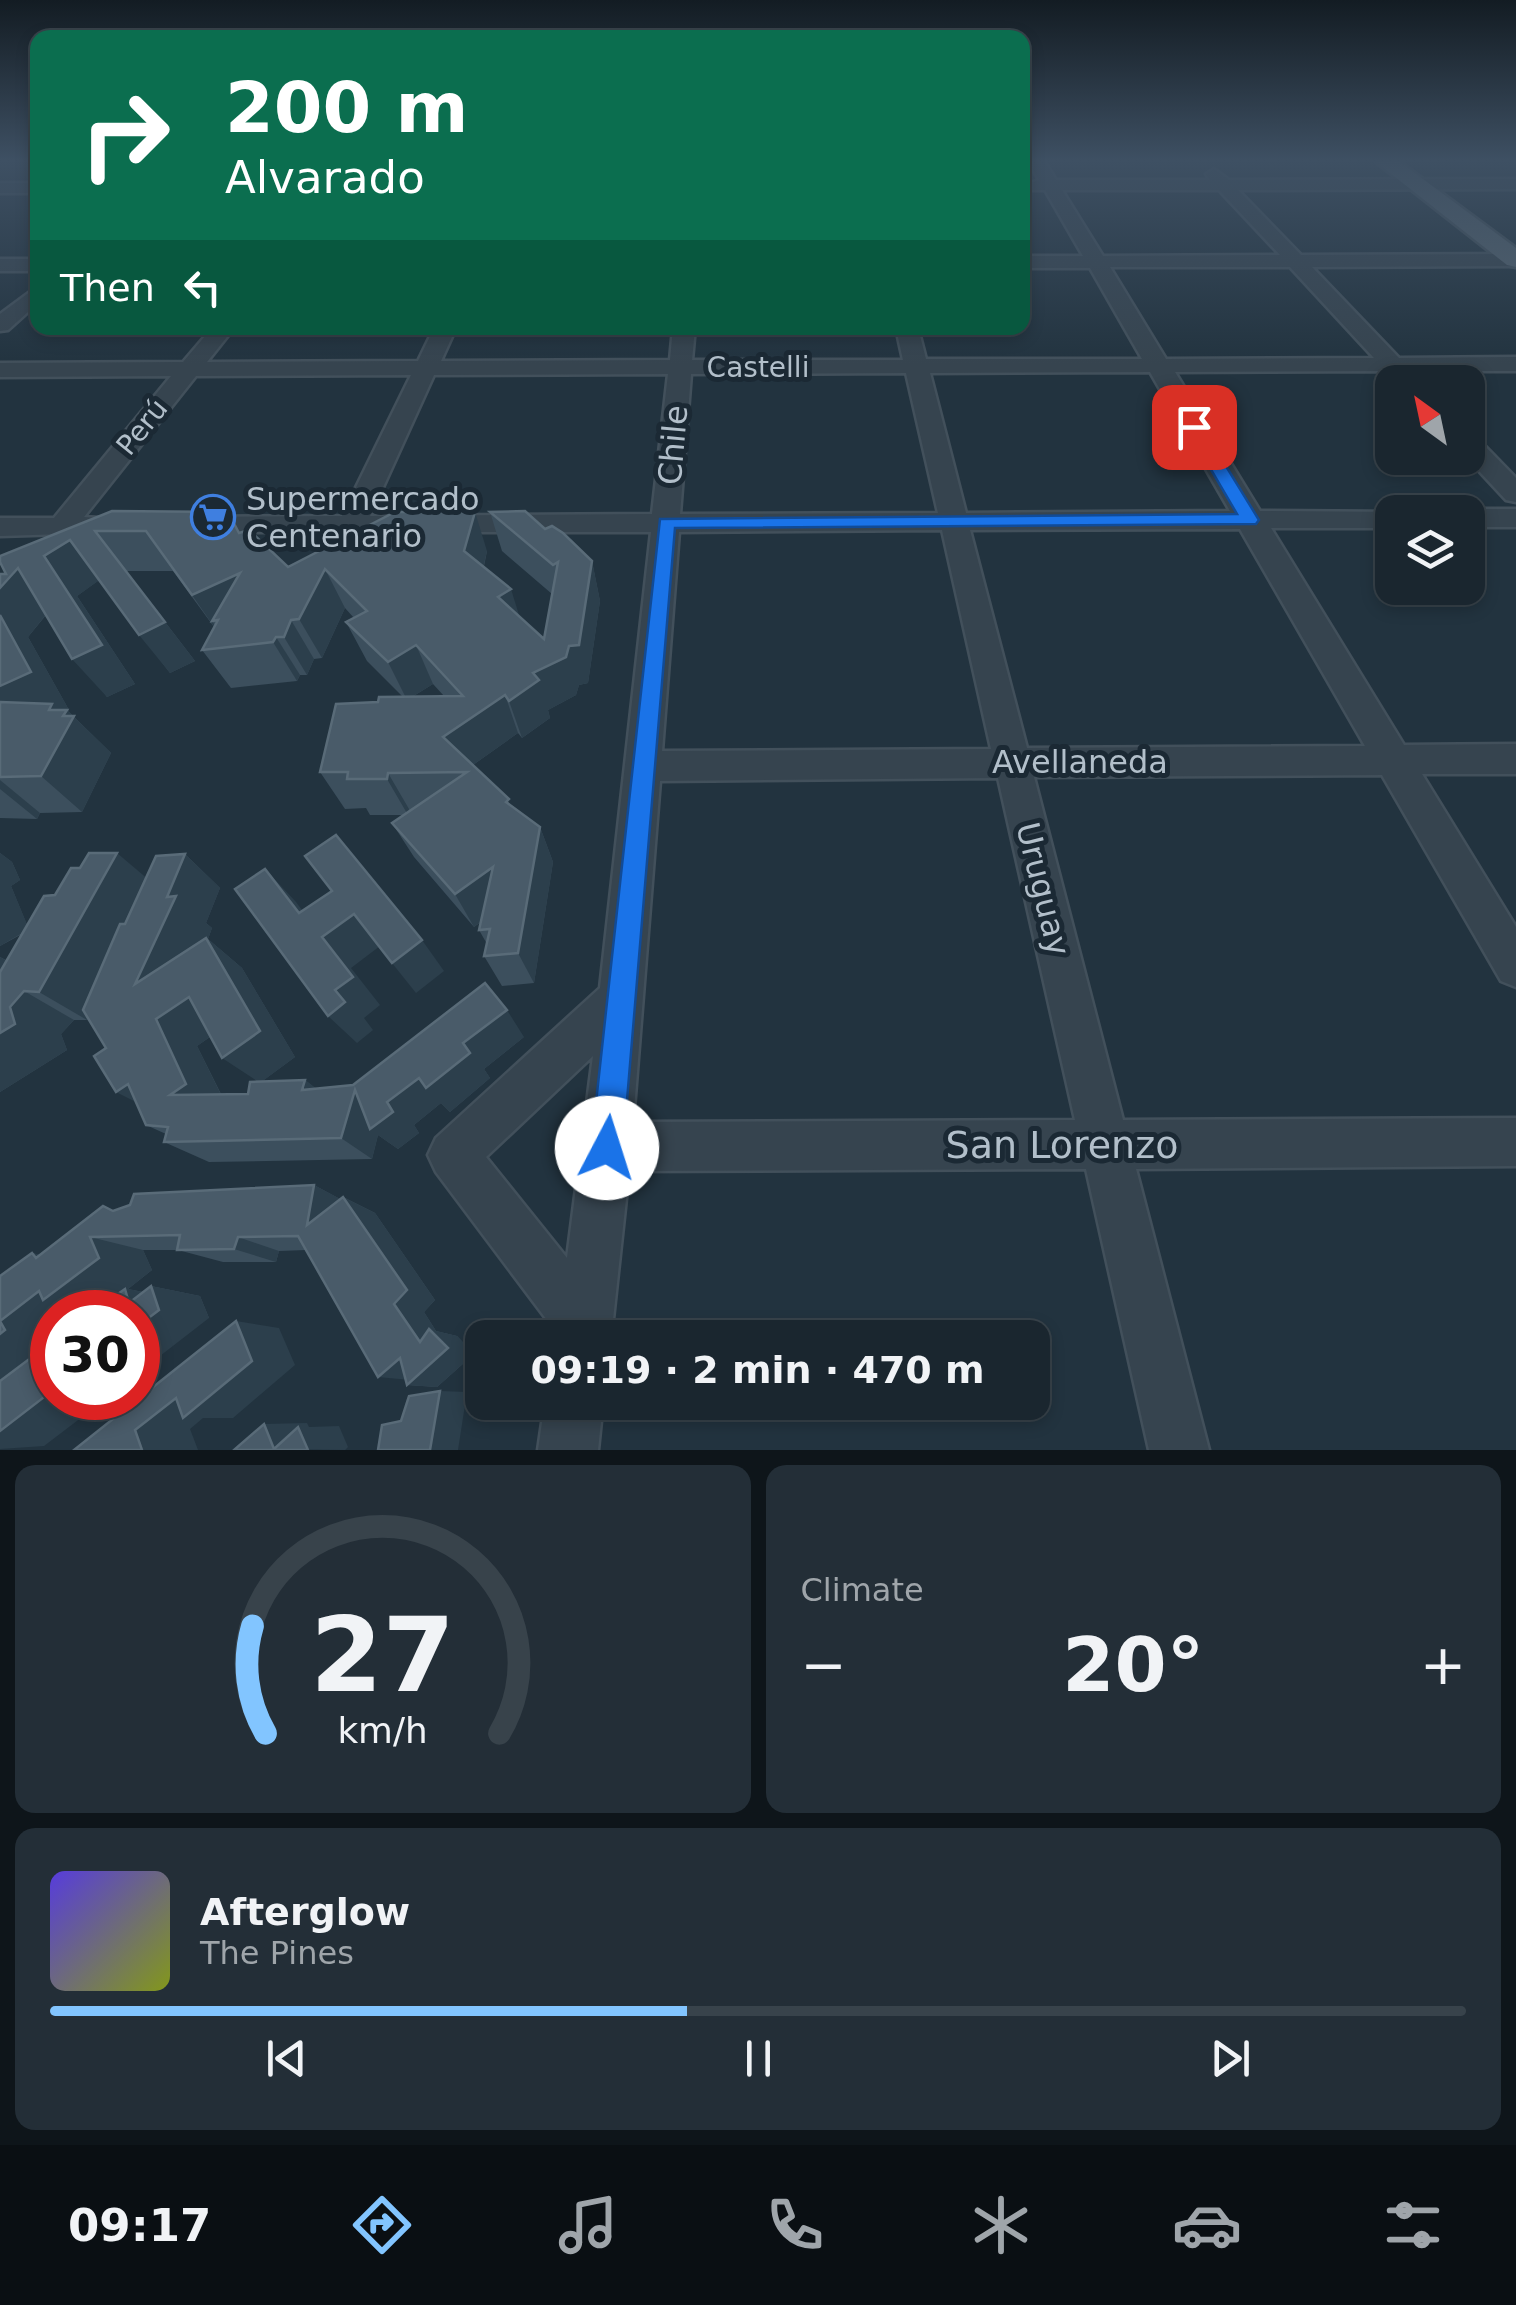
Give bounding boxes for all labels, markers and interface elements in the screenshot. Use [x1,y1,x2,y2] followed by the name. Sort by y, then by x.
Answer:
[225,67,468,149] text: 200 m
[60,70,190,200] icon: right
[225,151,425,204] text: Alvarado
[175,260,230,315] icon: left
[60,266,155,310] text: Then
[707,351,809,384] street label: Castelli
[1375,365,1485,475] north arrow
[1375,365,1485,605] map controls
[1152,385,1237,470] pin
[110,392,174,462] street label: Perú
[1167,400,1222,455] icon: arrive
[651,403,695,487] street label: Chile
[246,480,480,555] place label: Supermercado Centenario
[190,494,236,540] supermarket icon: Supermercado Centenario
[1375,495,1485,605] button: layers
[992,743,1168,781] street label: Avellaneda
[1008,818,1078,960] street label: Uruguay
[555,1096,659,1200] position arrow
[946,1123,1178,1167] street label: San Lorenzo
[30,1290,160,1420] speed limit sign: 30
[530,1348,985,1392] text: 09:19 · 2 min · 470 m
[801,1571,924,1609] text: Climate
[310,1594,455,1716] text: 27
[1062,1621,1204,1709] text: 20°
[801,1633,847,1697] text: −
[1420,1633,1466,1697] text: +
[338,1710,428,1751] text: km/h
[200,1890,410,1934] text: Afterglow
[200,1934,354,1972] text: The Pines
[259,2031,314,2086] icon: previous
[731,2031,786,2086] icon: pause
[1203,2031,1258,2086] icon: next
[347,2190,417,2260] icon: directions
[553,2190,623,2260] icon: music
[760,2190,830,2260] icon: phone
[966,2190,1036,2260] icon: climate
[1172,2190,1242,2260] icon: car
[1378,2190,1448,2260] icon: filters
[68,2199,211,2252] text: 09:17

